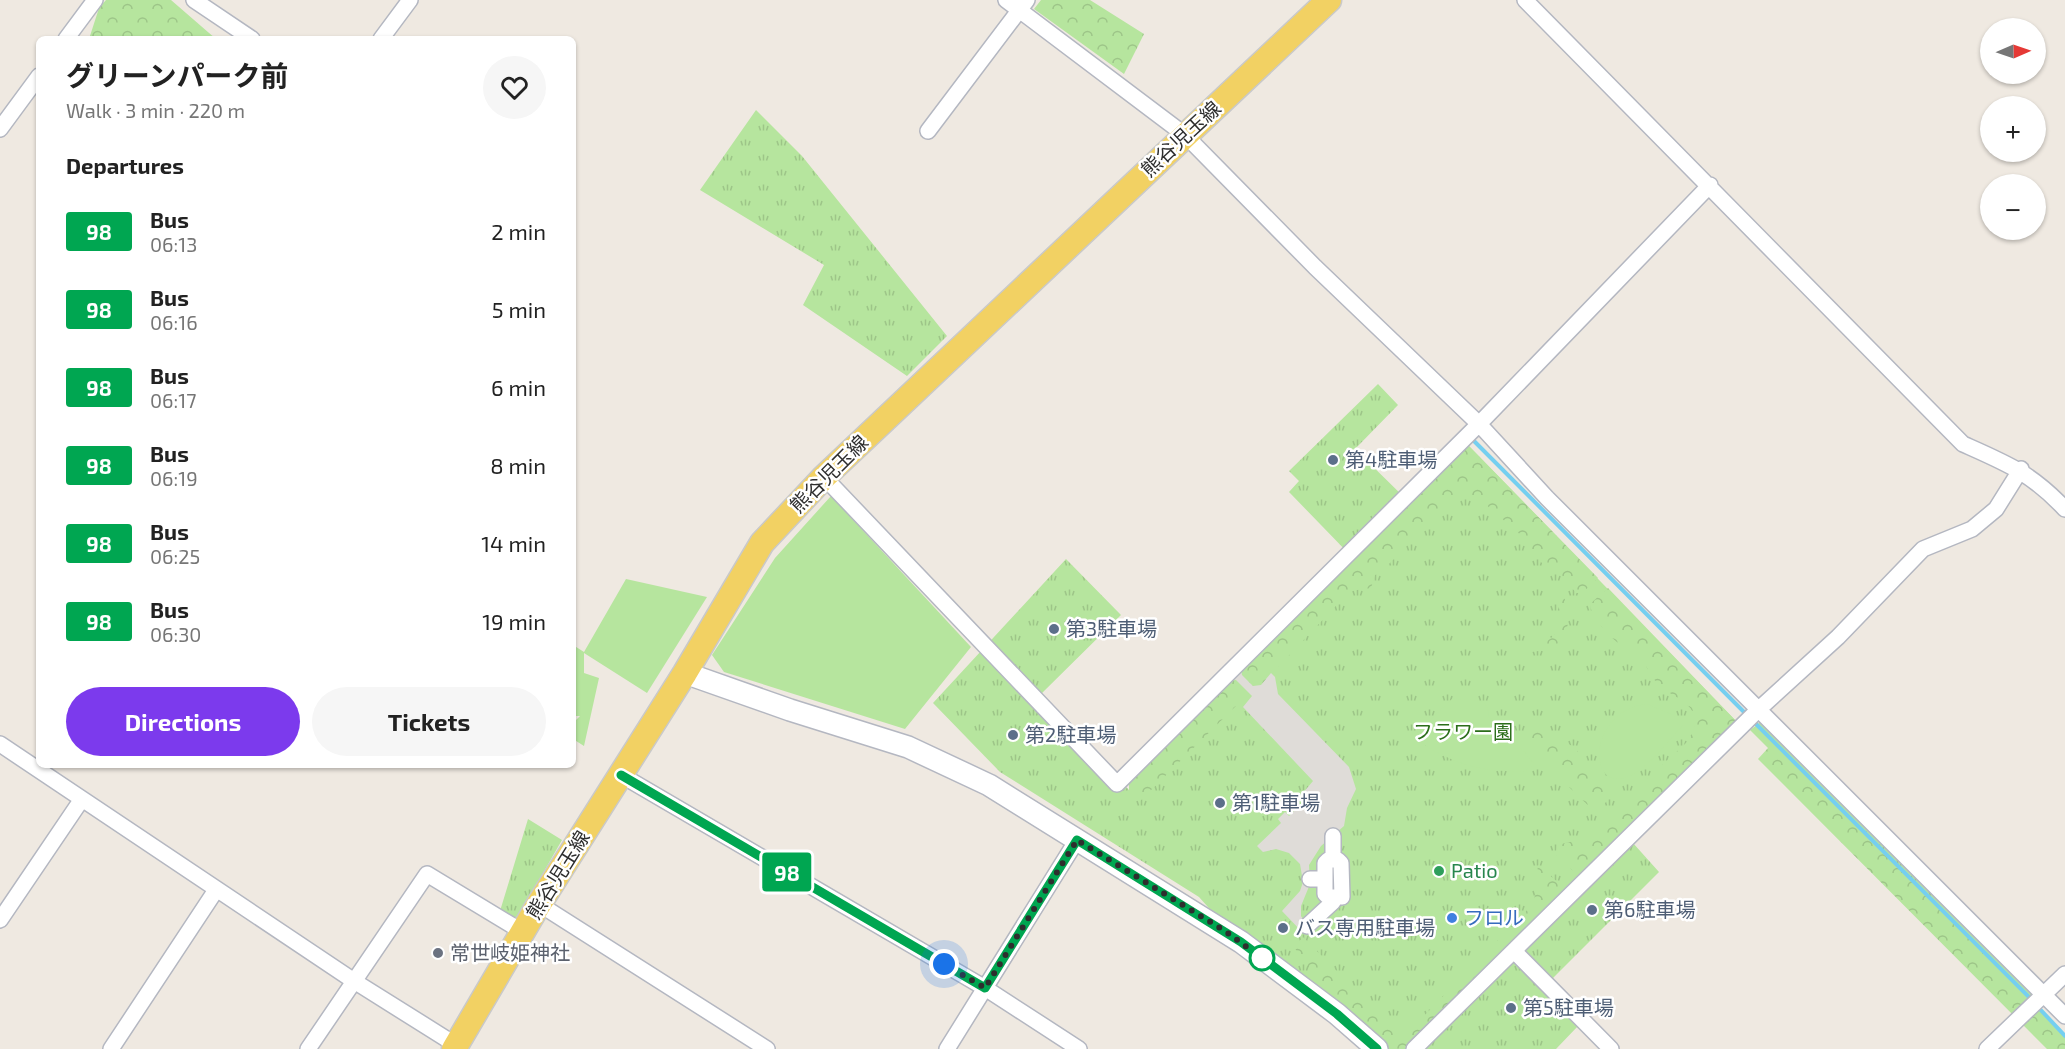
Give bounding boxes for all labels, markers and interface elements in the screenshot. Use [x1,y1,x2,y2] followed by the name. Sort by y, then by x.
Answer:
[1980,18,2046,84] north arrow
[1980,18,2046,240] map controls
[483,56,546,119] button: heart
[66,58,289,92] text: グリーンパーク前
[1136,95,1225,181] street label: 熊谷児玉線
[1980,96,2046,162] button: +
[66,98,245,122] text: Walk · 3 min · 220 m
[66,152,184,178] text: Departures
[1980,174,2046,240] button: −
[150,206,189,232] text: Bus
[491,218,546,244] text: 2 min
[86,219,112,244] text: 98
[150,232,197,256] text: 06:13
[150,284,189,310] text: Bus
[492,296,546,322] text: 5 min
[86,297,112,322] text: 98
[150,310,198,334] text: 06:16
[150,362,189,388] text: Bus
[491,374,546,400] text: 6 min
[86,375,112,400] text: 98
[150,388,196,412] text: 06:17
[784,429,872,517] street label: 熊谷児玉線
[150,440,189,466] text: Bus
[1345,447,1437,471] place label: 第4駐車場
[490,452,546,478] text: 8 min
[86,453,112,478] text: 98
[1326,453,1340,467] marker: 第4駐車場
[150,466,198,490] text: 06:19
[150,518,189,544] text: Bus
[481,530,546,556] text: 14 min
[86,531,112,556] text: 98
[150,544,200,568] text: 06:25
[150,596,189,622] text: Bus
[482,608,546,634] text: 19 min
[86,609,112,634] text: 98
[1066,616,1157,640] place label: 第3駐車場
[150,622,201,646] text: 06:30
[1047,622,1061,636] marker: 第3駐車場
[66,687,300,756] button: Directions
[312,687,546,756] button: Tickets
[1413,719,1513,743] park label: フラワー園
[1025,722,1116,746] place label: 第2駐車場
[1006,728,1020,742] marker: 第2駐車場
[1232,790,1320,814] place label: 第1駐車場
[1213,796,1227,810] marker: 第1駐車場
[520,826,594,923] street label: 熊谷児玉線
[760,852,814,892] line badge: 98
[1451,858,1498,882] place label: Patio
[774,860,800,885] text: 98
[1432,864,1446,878] marker: Patio
[1604,897,1695,921] place label: 第6駐車場
[1585,903,1599,917] marker: 第6駐車場
[1464,905,1524,929] place label: フロル
[1445,911,1459,925] marker: フロル
[1295,915,1435,939] place label: バス専用駐車場
[1276,921,1290,935] marker: バス専用駐車場
[450,940,570,964] place label: 常世岐姫神社
[1249,945,1275,971] unlabelled marker
[431,946,445,960] marker: 常世岐姫神社
[929,949,959,979] your location
[1523,995,1614,1019] place label: 第5駐車場
[1504,1001,1518,1015] marker: 第5駐車場

